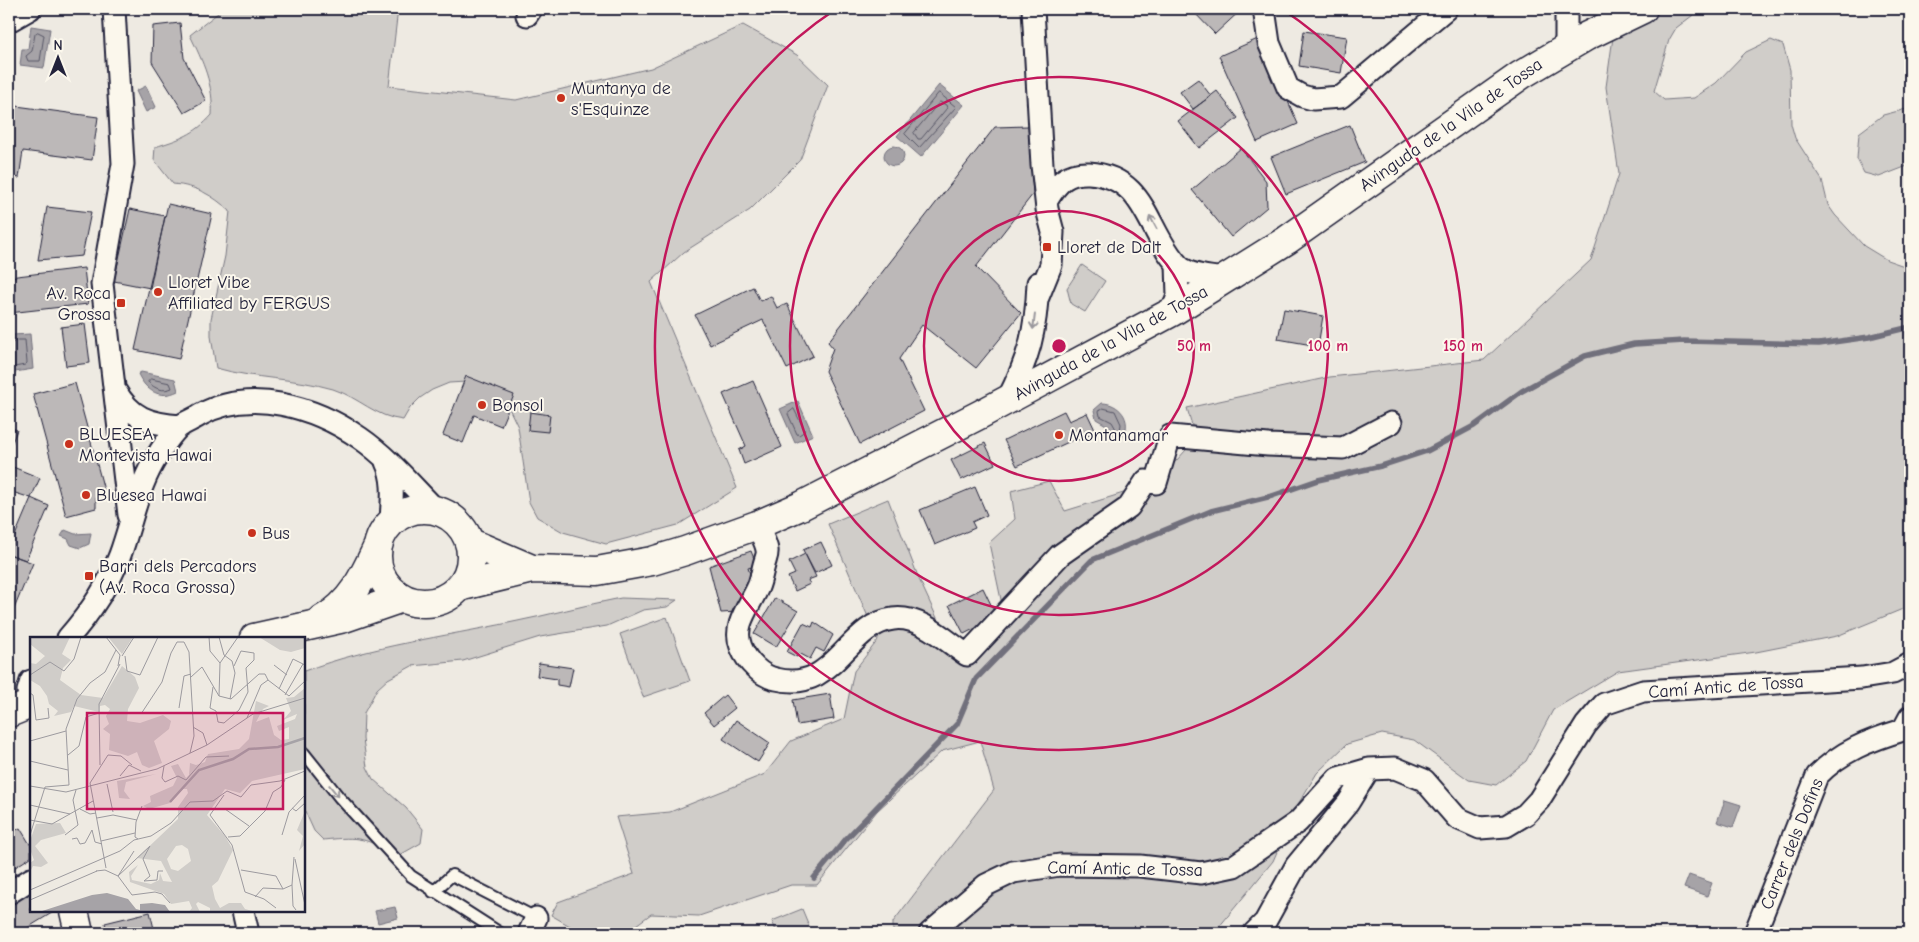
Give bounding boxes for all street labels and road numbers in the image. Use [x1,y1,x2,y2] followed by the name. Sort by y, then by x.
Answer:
[1356,54,1546,196] street label: Avinguda de la Vila de Tossa
[1010,281,1212,405] street label: Avinguda de la Vila de Tossa
[1648,671,1804,703] street label: Camí Antic de Tossa
[1756,775,1828,913] street label: Carrer dels Dofins
[1047,857,1203,881] street label: Camí Antic de Tossa

